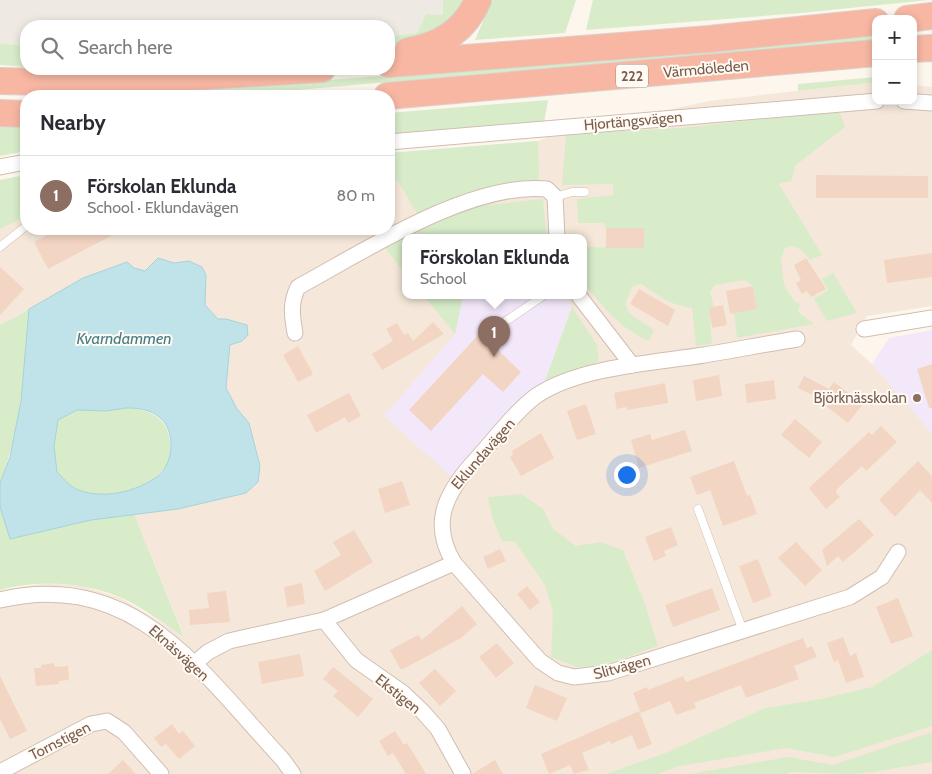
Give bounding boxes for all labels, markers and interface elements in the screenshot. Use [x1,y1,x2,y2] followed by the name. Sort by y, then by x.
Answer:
[872,15,917,105] map controls
[872,15,917,60] button: +
[20,20,395,75] search box
[38,34,66,62] icon: search
[78,36,172,59] text: Search here
[662,56,750,82] street label: Värmdöleden
[872,60,917,105] button: −
[616,64,648,88] road number: 222
[583,108,683,134] street label: Hjortängsvägen
[40,110,106,135] text: Nearby
[87,175,237,198] text: Förskolan Eklunda
[53,186,59,205] text: 1
[337,186,375,205] text: 80 m
[87,198,239,217] text: School · Eklundavägen
[402,234,587,299] popup
[420,246,569,269] text: Förskolan Eklunda
[420,269,466,288] text: School
[478,316,510,357] pin: 1
[76,329,172,348] water label: Kvarndammen
[813,389,907,407] place label: Björknässkolan
[911,392,923,404] marker: Björknässkolan
[447,415,519,493] street label: Eklundavägen
[614,462,640,488] your location
[145,621,213,685] street label: Eknäsvägen
[591,651,653,683] street label: Slitvägen
[372,670,424,718] street label: Ekstigen
[26,718,94,764] street label: Tornstigen

